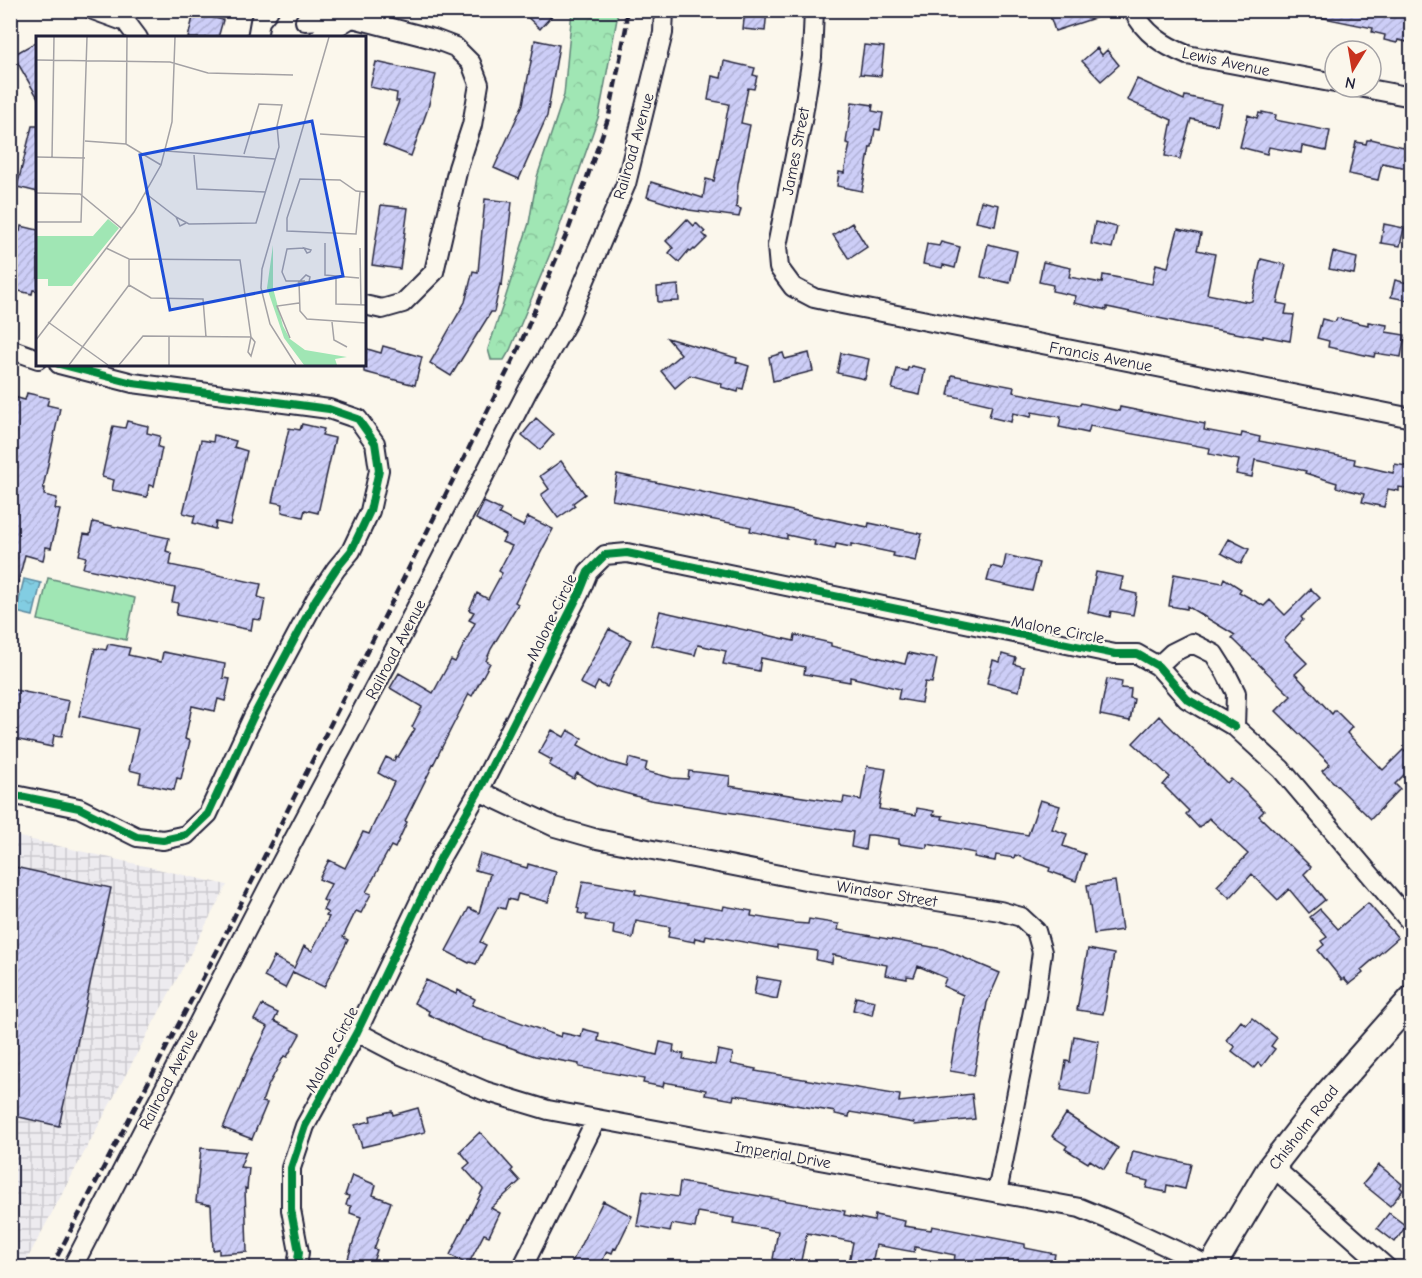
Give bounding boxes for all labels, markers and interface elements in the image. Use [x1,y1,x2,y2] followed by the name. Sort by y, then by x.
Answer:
[36,36,366,366] inset map
[1323,39,1383,99] north arrow
[1180,44,1272,80] street label: Lewis Avenue
[1343,73,1357,93] text: N
[610,91,658,202] street label: Railroad Avenue
[779,105,813,197] street label: James Street
[1048,338,1154,376] street label: Francis Avenue
[523,571,581,664] street label: Malone Circle
[362,597,430,702] street label: Railroad Avenue
[1010,612,1106,648] street label: Malone Circle
[835,877,939,911] street label: Windsor Street
[302,1004,362,1095] street label: Malone Circle
[136,1026,202,1133] street label: Railroad Avenue
[1265,1082,1342,1173] street label: Chisholm Road
[733,1138,832,1172] street label: Imperial Drive

